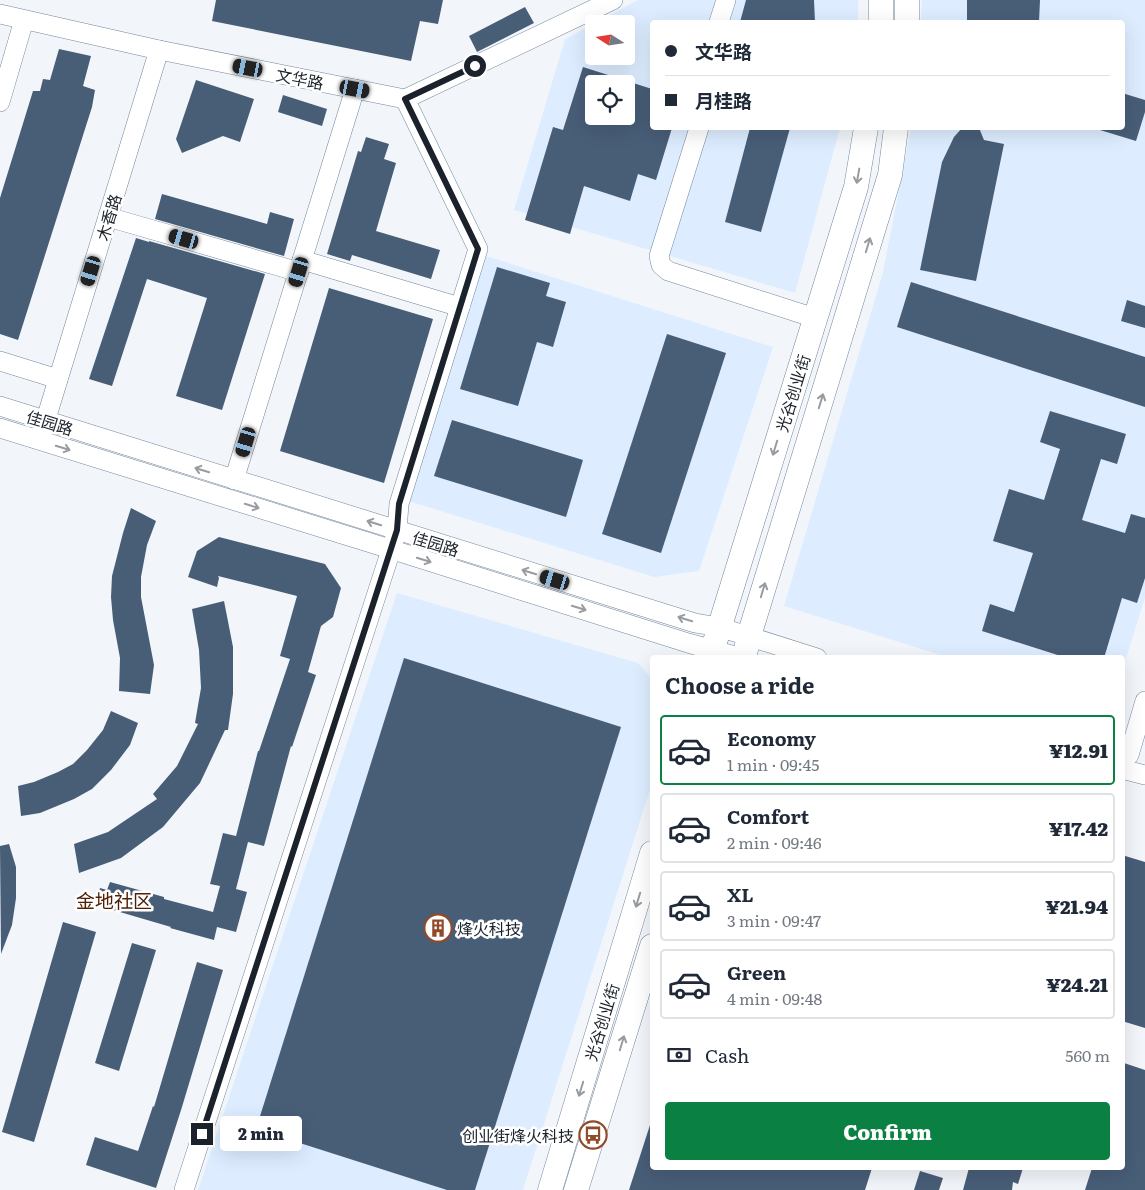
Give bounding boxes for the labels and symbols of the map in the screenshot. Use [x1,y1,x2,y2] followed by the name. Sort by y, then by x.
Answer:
[585,15,635,65] north arrow
[464,55,486,77] route start
[231,58,264,78] car
[274,62,326,94] street label: 文华路
[338,79,371,99] car
[853,167,863,183] one-way arrow
[90,191,126,243] street label: 木香路
[167,228,200,250] car
[864,238,874,254] one-way arrow
[79,254,102,288] car
[287,255,310,289] car
[769,351,815,435] street label: 光谷创业街
[816,393,826,409] one-way arrow
[24,404,76,440] street label: 佳园路
[234,425,257,459] car
[769,440,779,456] one-way arrow
[55,444,71,453] one-way arrow
[195,464,211,474] one-way arrow
[244,502,260,512] one-way arrow
[367,518,383,528] one-way arrow
[410,525,462,561] street label: 佳园路
[415,556,431,566] one-way arrow
[522,566,538,576] one-way arrow
[538,568,571,592] car
[758,582,768,598] one-way arrow
[570,604,586,614] one-way arrow
[677,614,693,624] one-way arrow
[76,886,152,914] district label: 金地社区
[633,891,643,907] one-way arrow
[423,913,453,943] building icon: 烽火科技
[457,916,521,940] place label: 烽火科技
[578,980,624,1064] street label: 光谷创业街
[618,1036,627,1052] one-way arrow
[576,1080,585,1096] one-way arrow
[220,1116,302,1152] callout: 2 min
[578,1120,608,1150] bus stop icon: 创业街烽火科技
[191,1123,213,1145] route end
[462,1123,574,1147] place label: 创业街烽火科技

